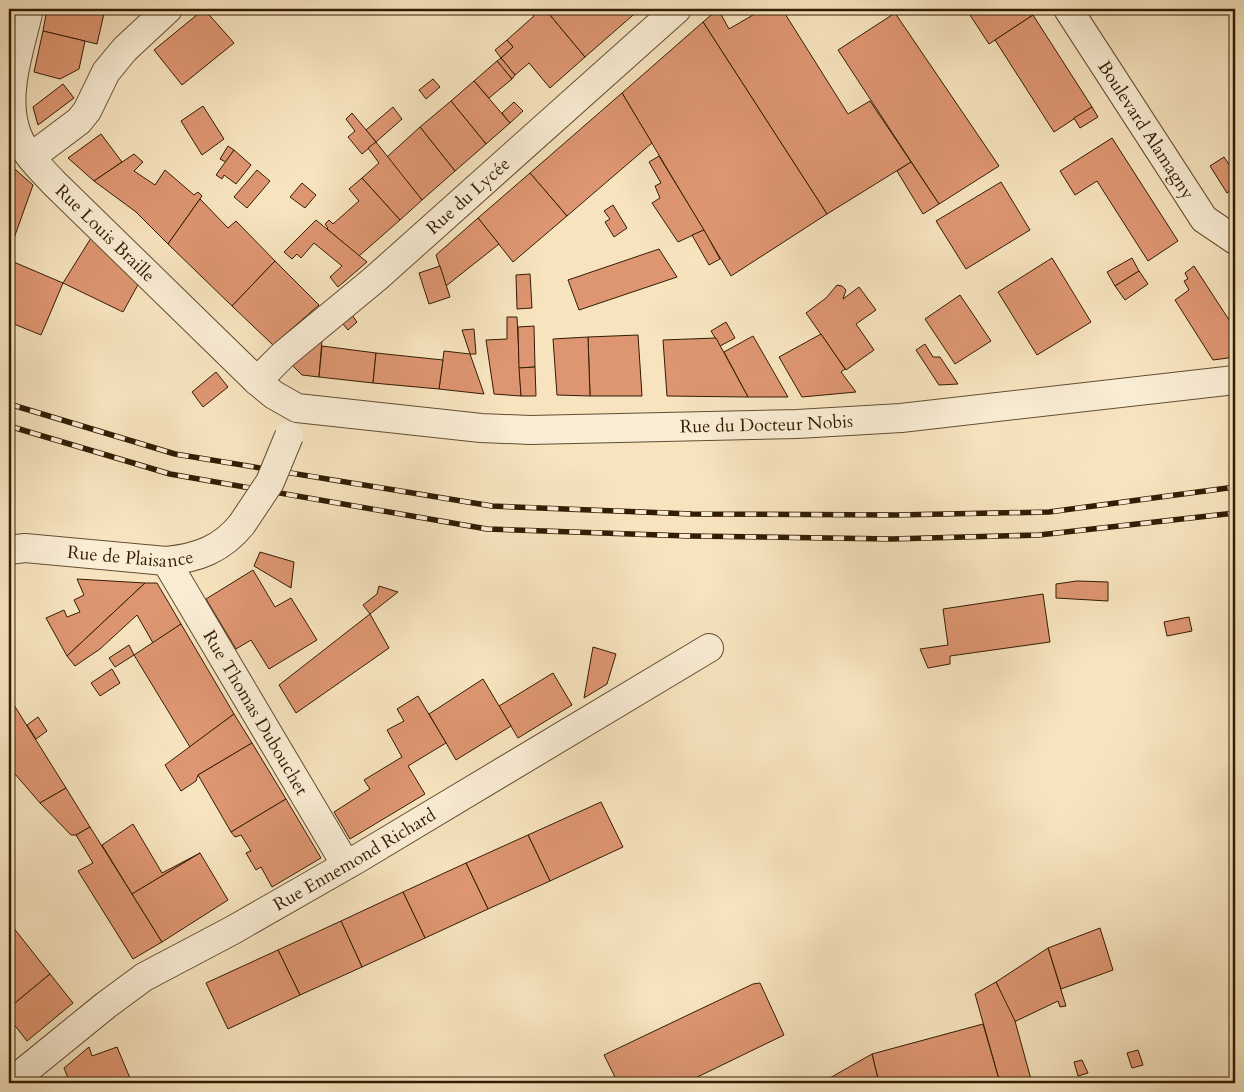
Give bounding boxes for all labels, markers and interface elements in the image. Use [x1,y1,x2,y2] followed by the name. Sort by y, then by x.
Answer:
[1092,56,1201,204] street label: Boulevard Alamagny
[421,152,515,240] street label: Rue du Lycée
[50,178,161,288] street label: Rue Louis Braille
[680,408,854,439] street label: Rue du Docteur Nobis
[66,539,196,574] street label: Rue de Plaisance
[197,625,314,800] street label: Rue Thomas Dubouchet
[269,802,441,917] street label: Rue Ennemond Richard

